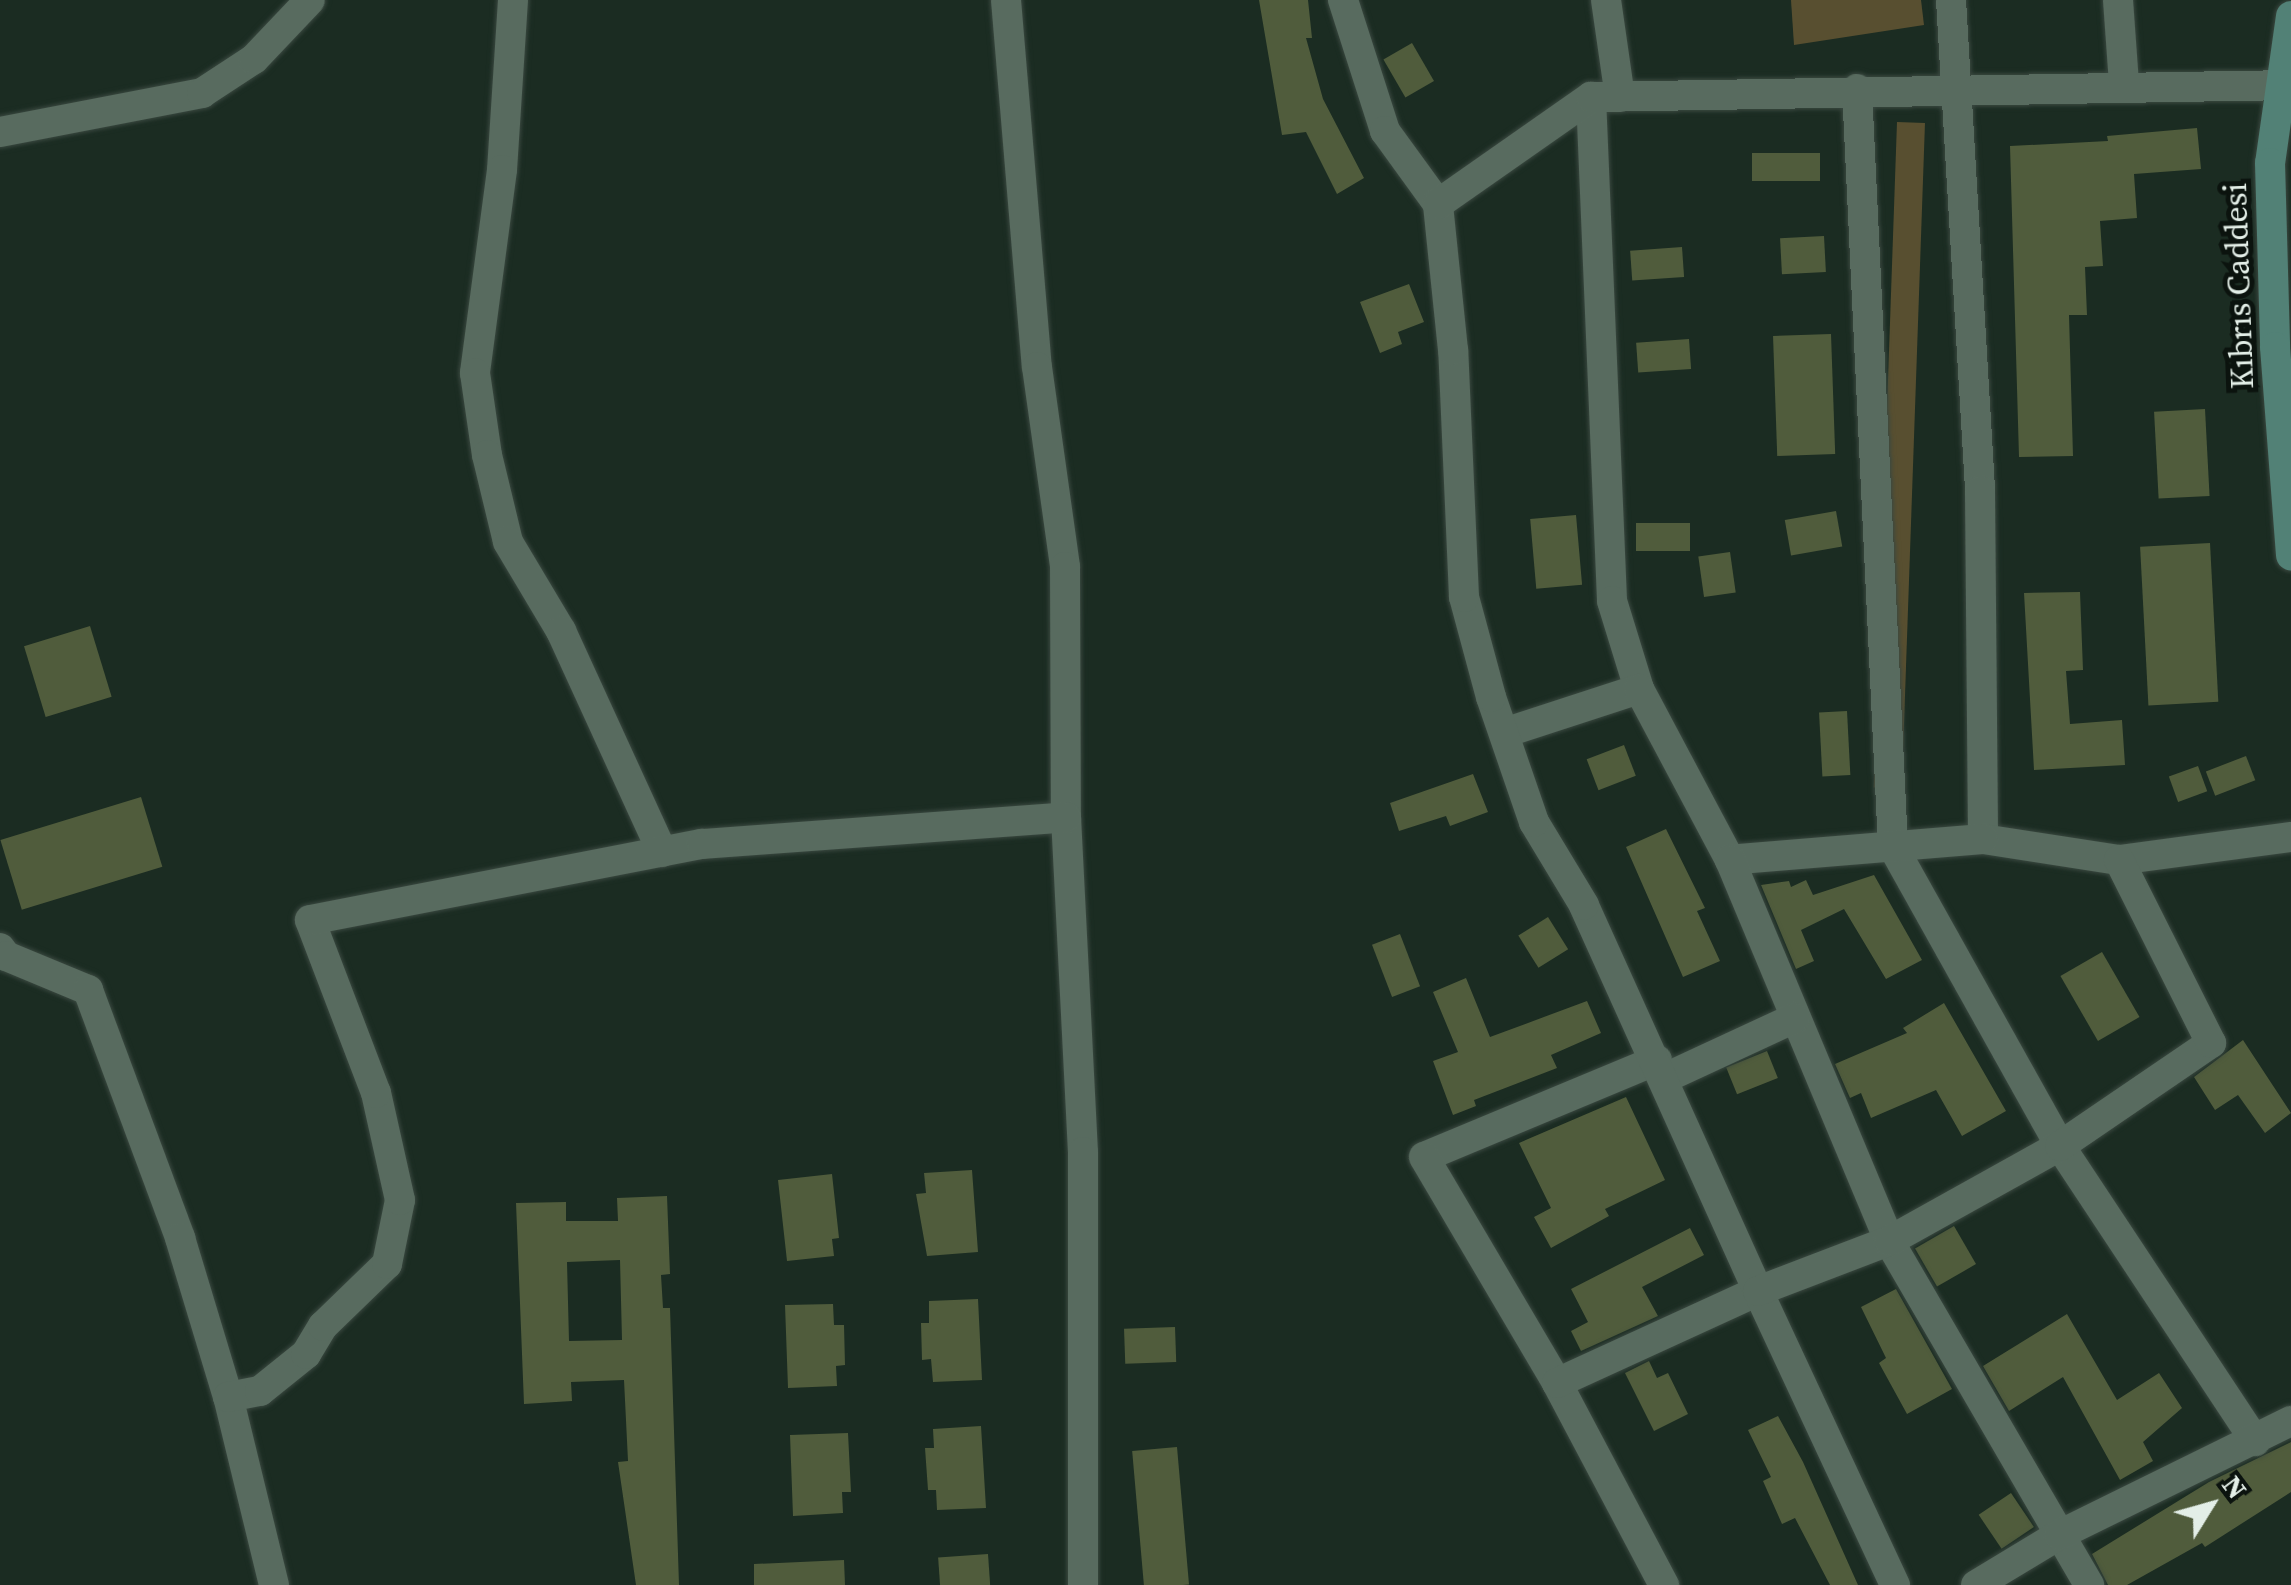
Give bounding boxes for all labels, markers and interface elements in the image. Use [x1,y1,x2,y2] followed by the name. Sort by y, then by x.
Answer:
[2216,182,2262,390] street label: Kıbrıs Caddesi
[2161,1455,2261,1555] north arrow
[2214,1467,2256,1507] text: N

